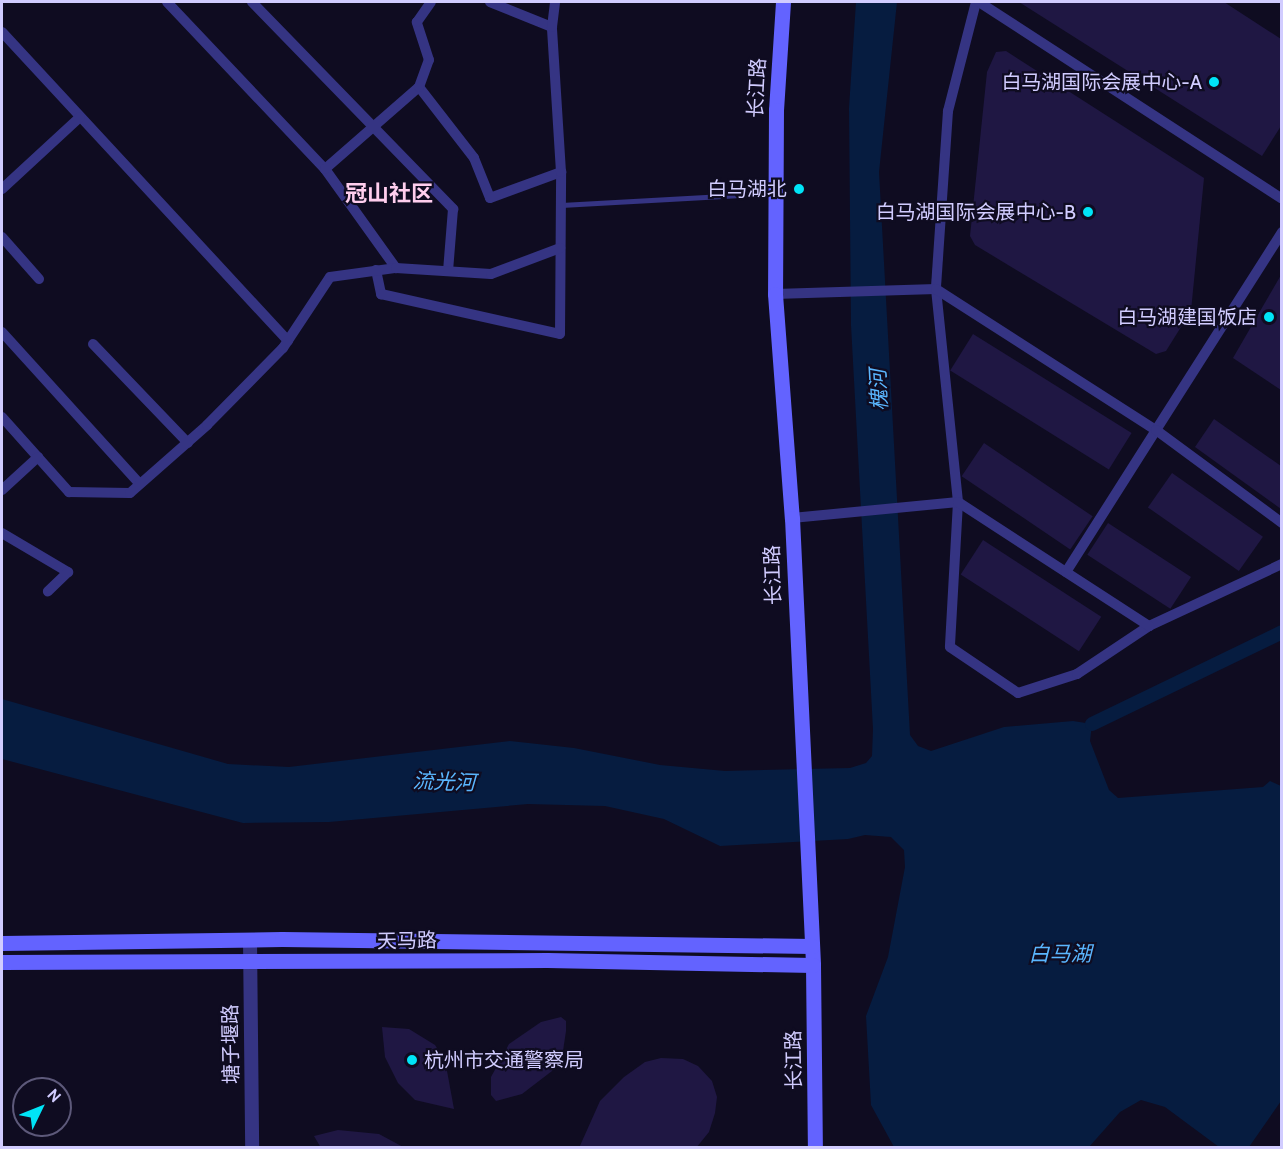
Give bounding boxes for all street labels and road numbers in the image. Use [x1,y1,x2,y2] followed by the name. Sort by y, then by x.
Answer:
[743,57,771,119] street label: 长江路
[760,545,786,605] street label: 长江路
[377,928,437,954] street label: 天马路
[218,1004,244,1084] street label: 塘子堰路
[781,1030,807,1090] street label: 长江路

